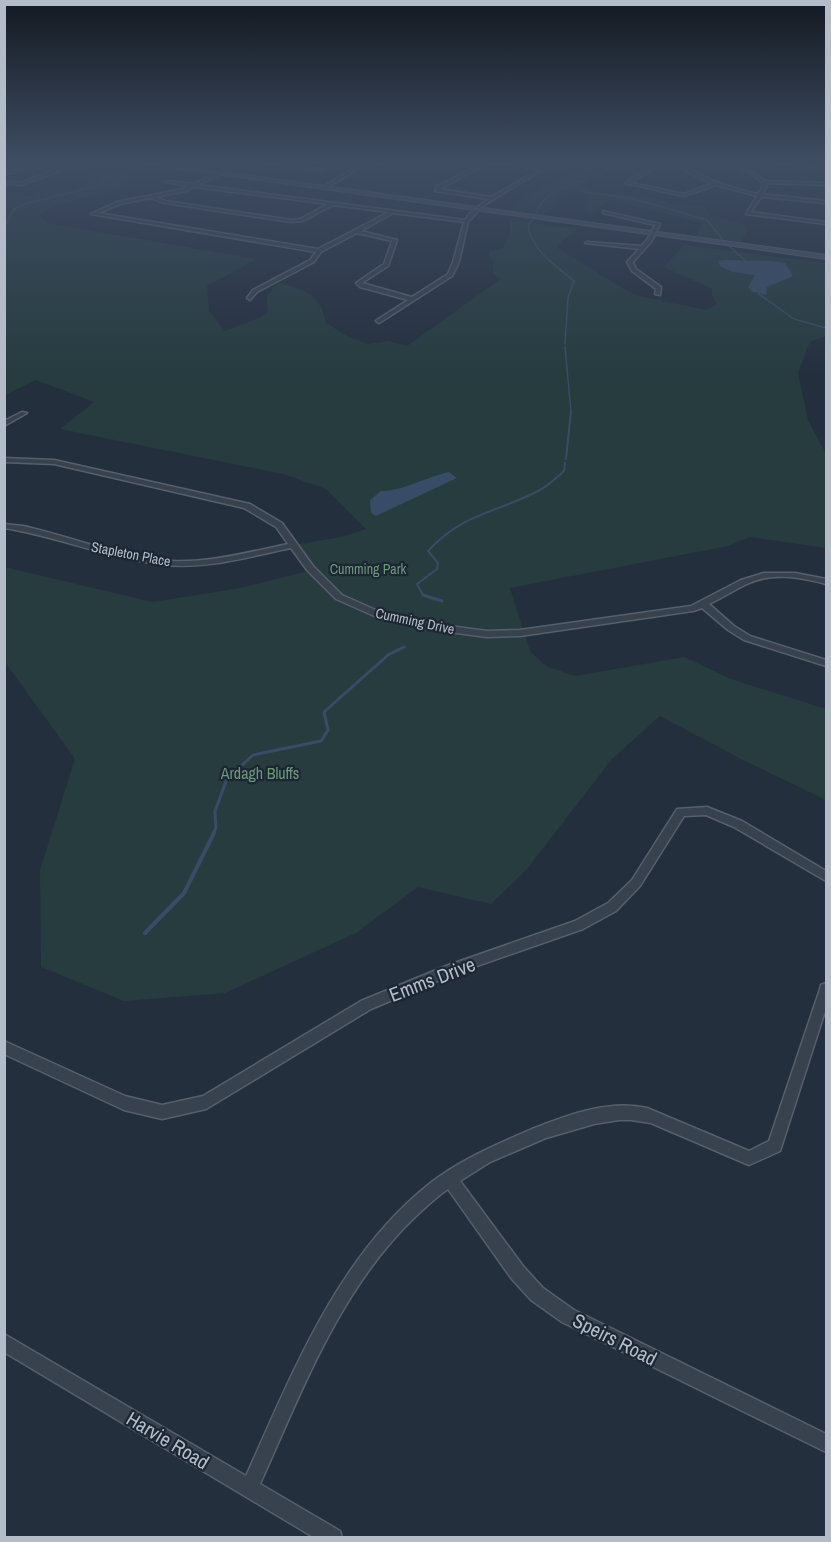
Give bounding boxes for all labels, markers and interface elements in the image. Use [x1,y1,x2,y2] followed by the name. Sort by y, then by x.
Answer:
[90,537,172,571] street label: Stapleton Place
[330,560,407,578] park label: Cumming Park
[374,604,456,638] street label: Cumming Drive
[220,762,299,784] park label: Ardagh Bluffs
[385,950,479,1008] street label: Emms Drive
[568,1306,662,1372] street label: Speirs Road
[122,1405,214,1475] street label: Harvie Road

